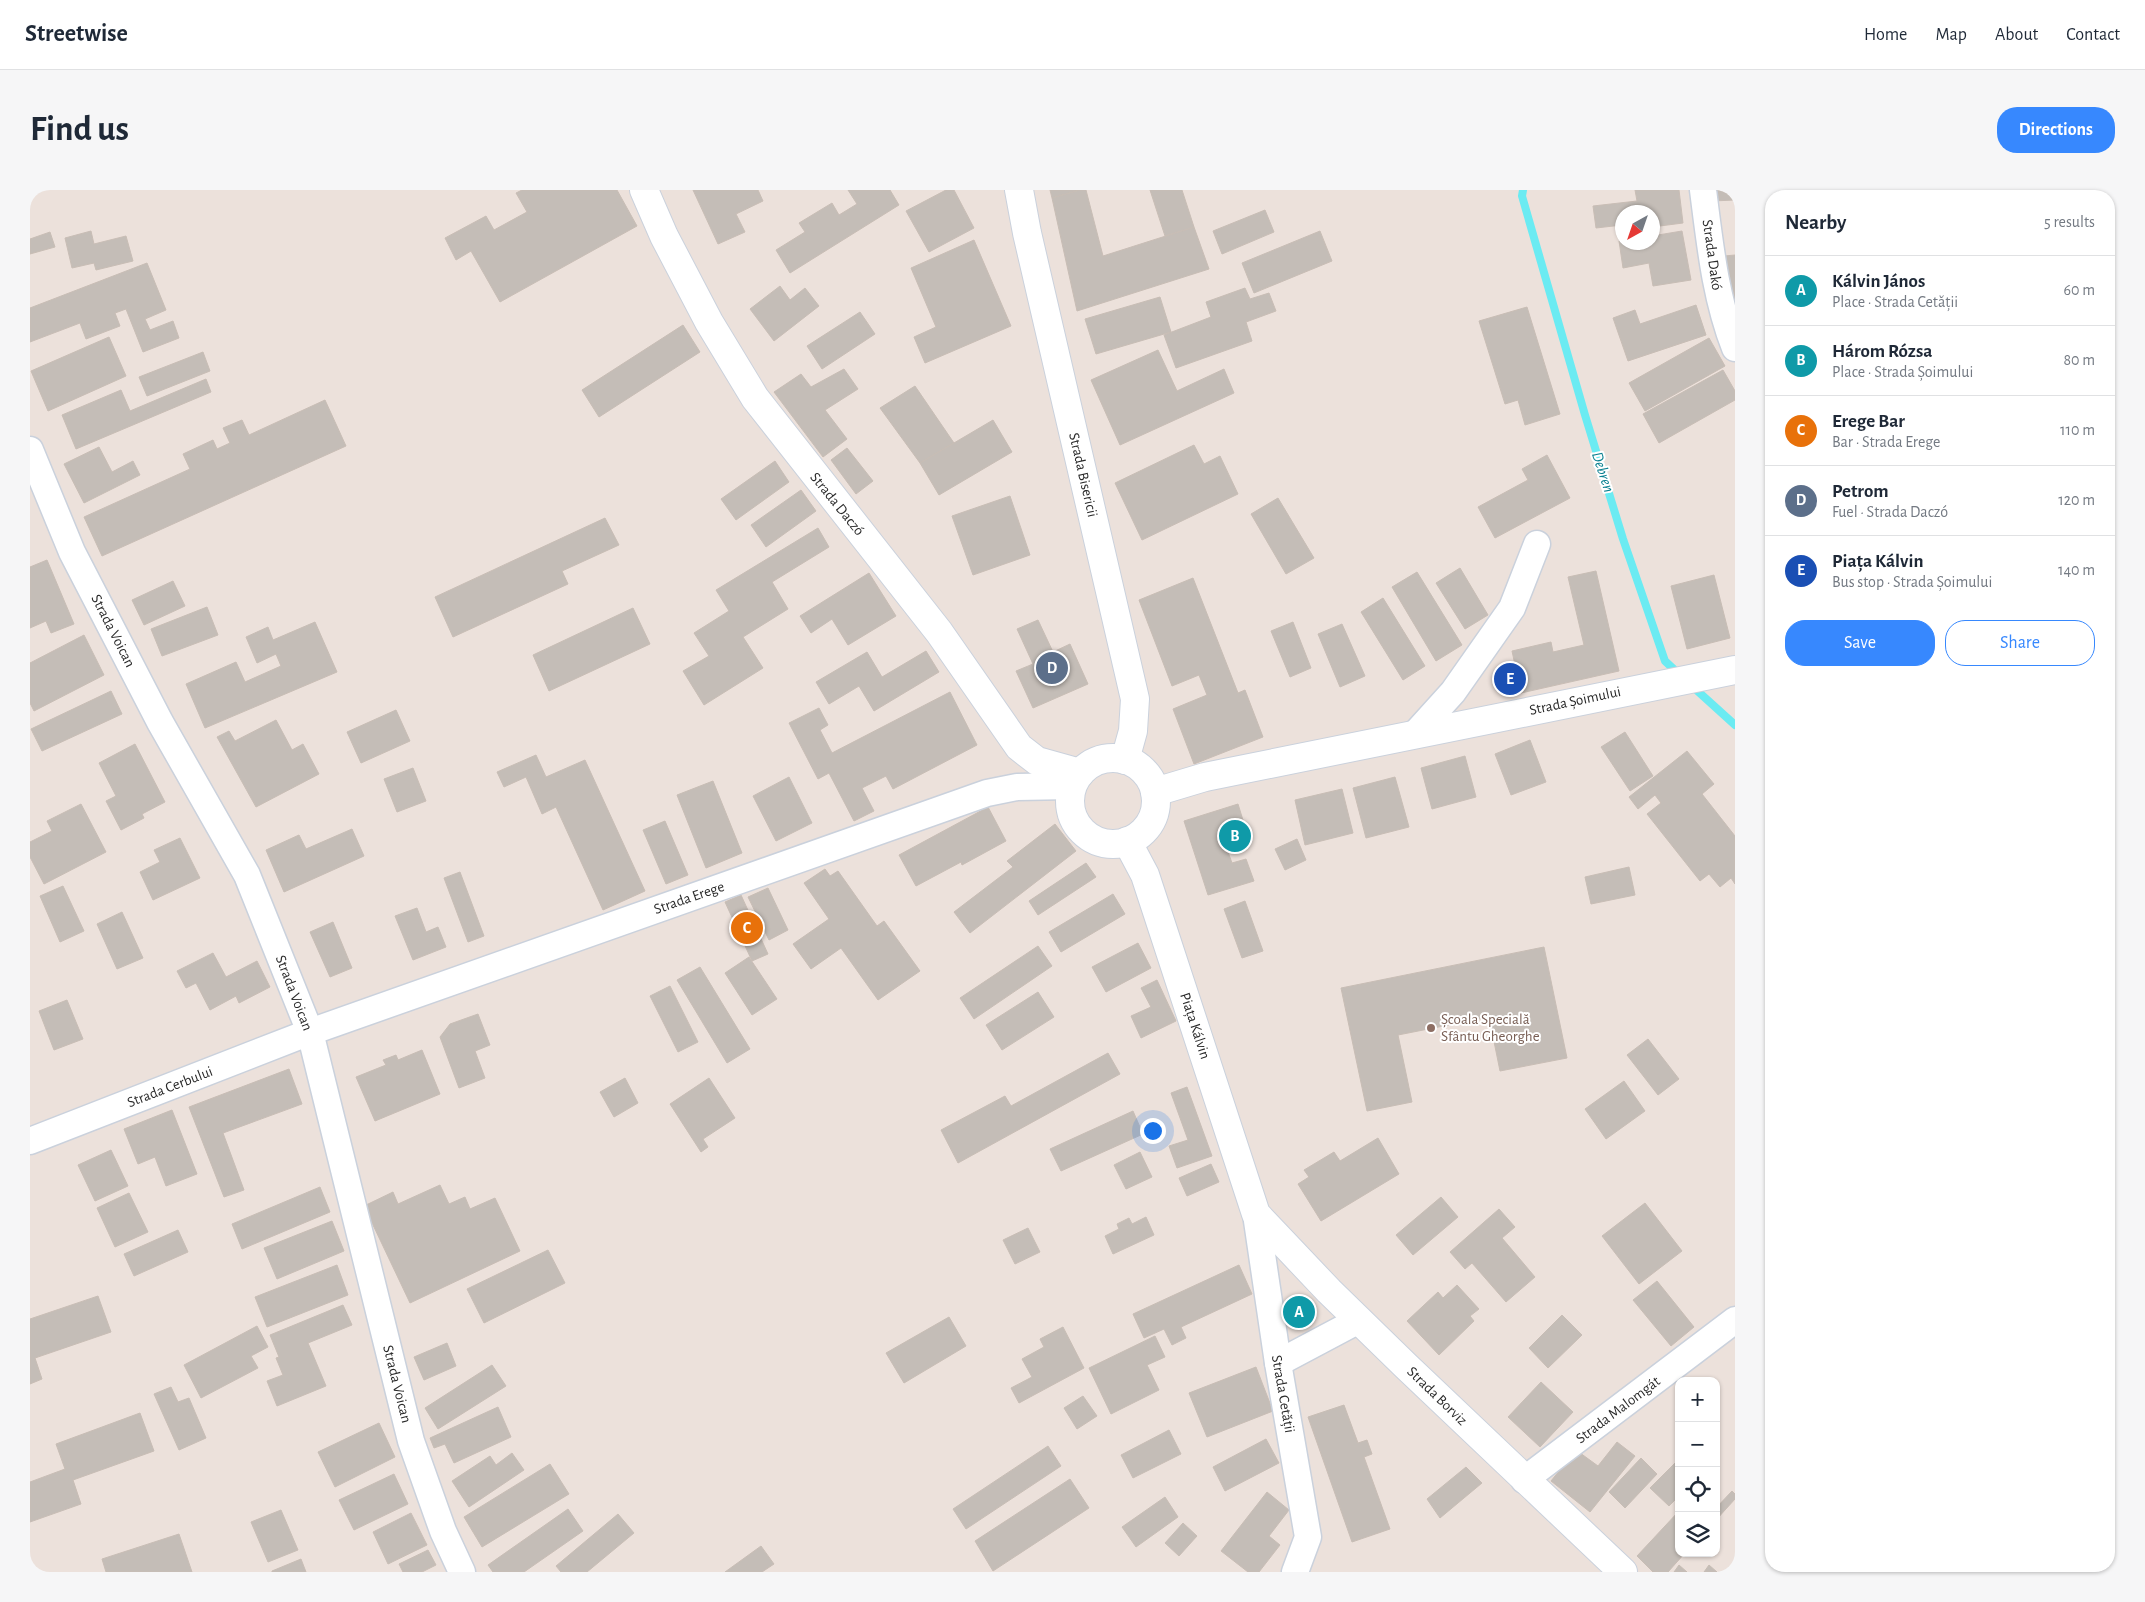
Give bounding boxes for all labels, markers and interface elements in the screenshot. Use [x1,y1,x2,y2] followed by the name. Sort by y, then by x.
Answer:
[25,22,128,46] text: Streetwise
[1864,26,1907,44] text: Home
[1935,26,1967,44] text: Map
[1995,26,2038,44] text: About
[2066,26,2120,44] text: Contact
[1997,107,2115,153] button: Directions
[30,112,129,147] text: Find us
[1615,205,1660,250] north arrow
[1785,212,1846,233] text: Nearby
[2044,214,2095,230] text: 5 results
[1700,219,1724,291] street label: Strada Dakó
[1832,272,1925,291] text: Kálvin János
[1796,282,1806,298] text: A
[2064,282,2095,298] text: 60 m
[1832,294,1958,310] text: Place · Strada Cetății
[1832,342,1932,361] text: Három Rózsa
[1796,352,1806,368] text: B
[2064,352,2095,368] text: 80 m
[1832,364,1973,380] text: Place · Strada Șoimului
[1832,412,1905,431] text: Erege Bar
[1797,422,1805,438] text: C
[2060,422,2095,438] text: 110 m
[1066,431,1100,519] street label: Strada Bisericii
[1832,434,1940,450] text: Bar · Strada Erege
[1589,450,1617,494] water label: Debren
[807,470,867,538] street label: Strada Daczó
[1832,482,1889,501] text: Petrom
[1796,492,1806,508] text: D
[2058,492,2095,508] text: 120 m
[1832,504,1948,520] text: Fuel · Strada Daczó
[1832,552,1924,571] text: Piața Kálvin
[1797,562,1805,578] text: E
[2058,562,2095,578] text: 140 m
[1832,574,1992,590] text: Bus stop · Strada Șoimului
[88,592,138,670] street label: Strada Voican
[1785,620,1935,666] button: Save
[1945,620,2095,666] button: Share
[1036,649,1068,687] pin: D
[1494,660,1526,698] pin: E
[1528,684,1622,719] street label: Strada Șoimului
[1219,817,1251,855] pin: B
[652,879,726,917] street label: Strada Erege
[731,909,763,947] pin: C
[273,953,315,1033] street label: Strada Voican
[1176,991,1213,1061] street label: Piața Kálvin
[1441,1012,1540,1044] place label: Școala Specială Sfântu Gheorghe
[1425,1022,1437,1034] marker: Școala Specială Sfântu Gheorghe
[125,1064,215,1110] street label: Strada Cerbului
[1140,1118,1166,1144] your location
[1283,1293,1315,1331] pin: A
[380,1344,414,1424] street label: Strada Voican
[1268,1354,1297,1434] street label: Strada Cetății
[1404,1364,1470,1428] street label: Strada Borviz
[1573,1373,1663,1446] street label: Strada Malomgát
[1675,1377,1720,1557] map controls
[1675,1377,1720,1422] button: +
[1675,1422,1720,1467] button: −
[1675,1467,1720,1512] button: locate
[1675,1512,1720,1557] button: layers

